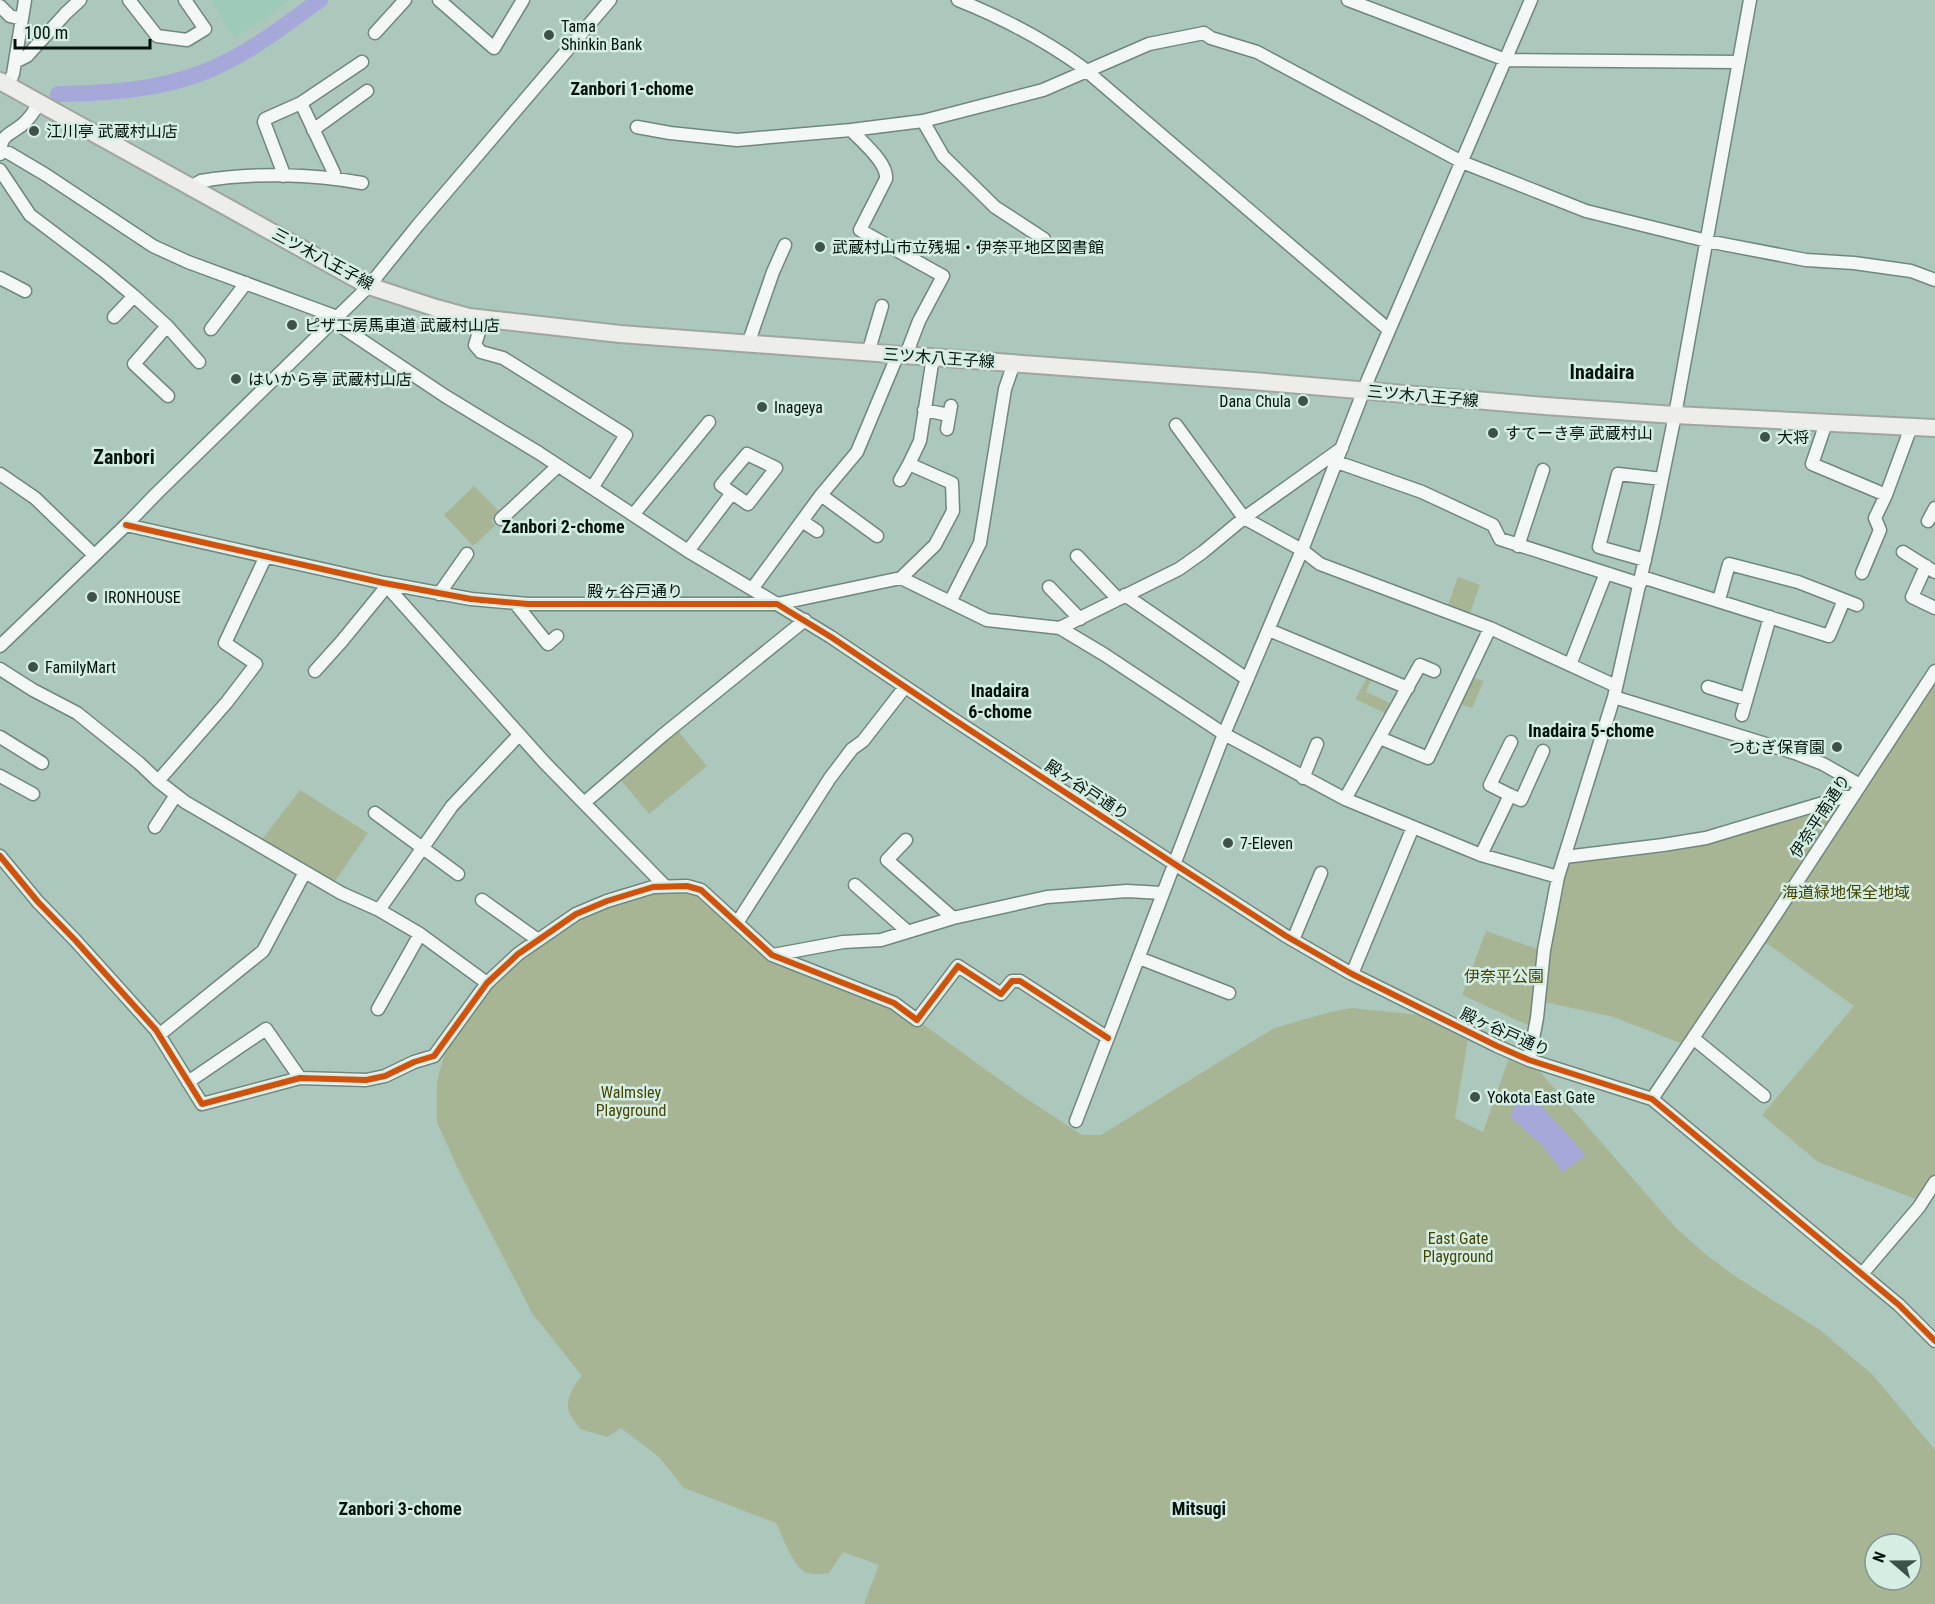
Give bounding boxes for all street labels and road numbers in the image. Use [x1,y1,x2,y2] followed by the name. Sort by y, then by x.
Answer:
[269,224,377,294] street label: 三ツ木八王子線
[882,345,996,371] street label: 三ツ木八王子線
[1366,382,1480,410] street label: 三ツ木八王子線
[587,582,683,601] street label: 殿ヶ谷戸通り
[1042,756,1132,824] street label: 殿ヶ谷戸通り
[1786,771,1854,861] street label: 伊奈平南通り
[1457,1004,1553,1060] street label: 殿ヶ谷戸通り

